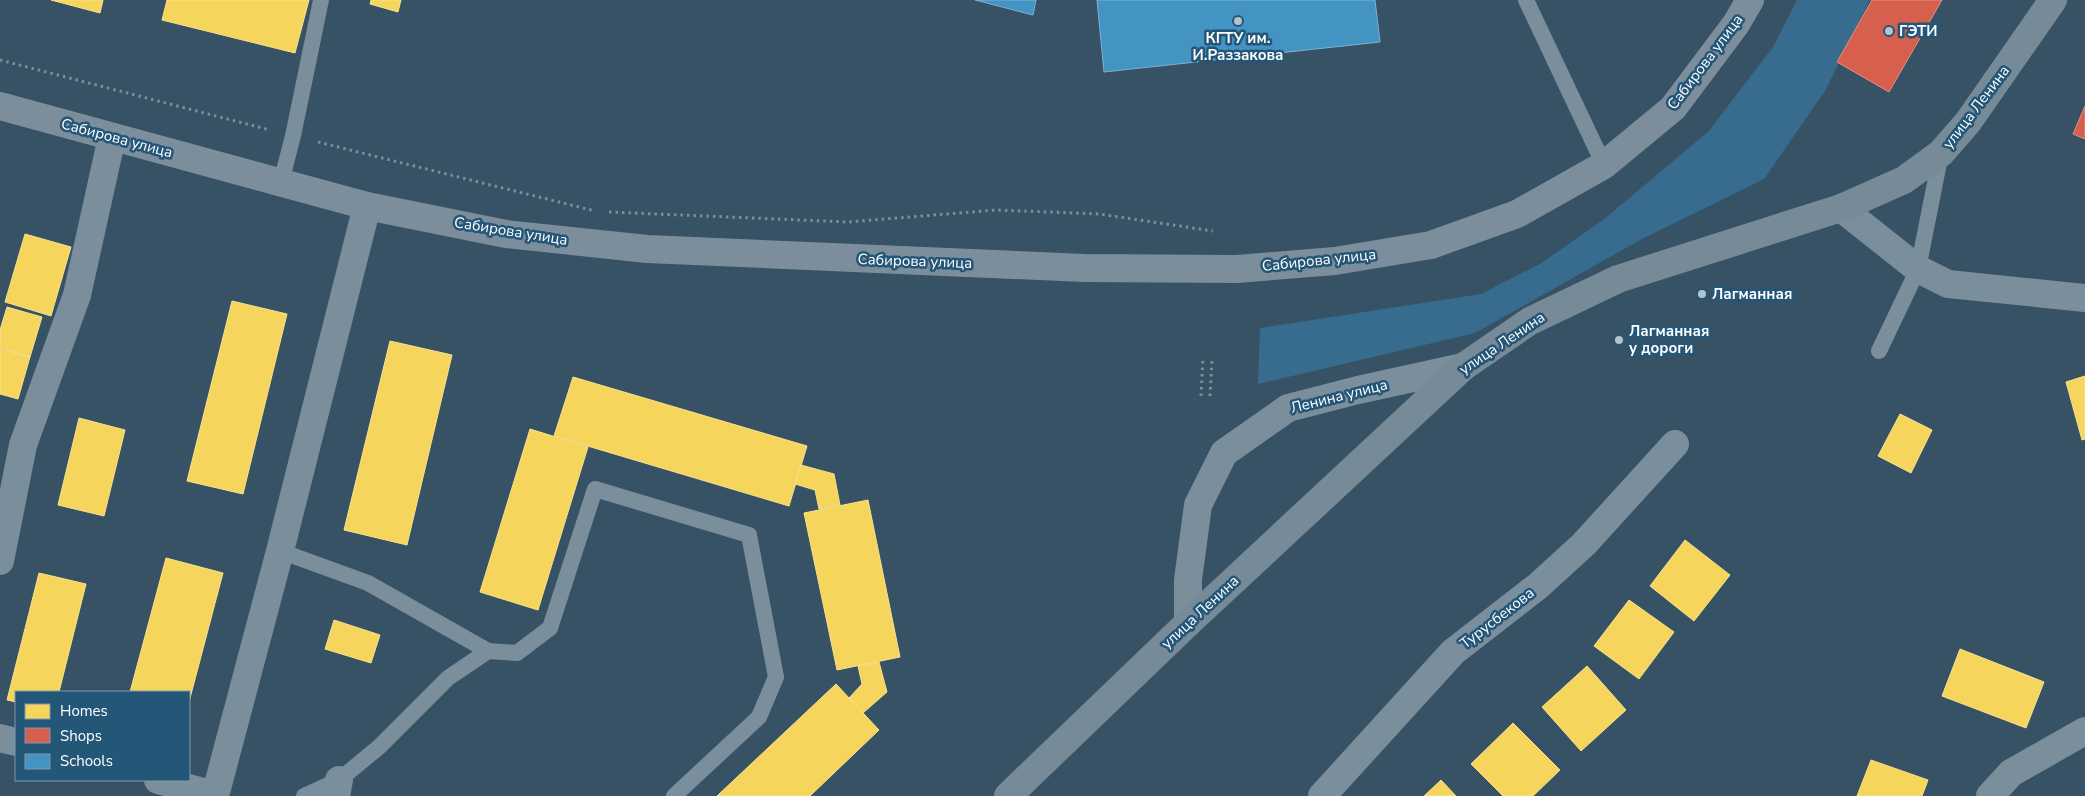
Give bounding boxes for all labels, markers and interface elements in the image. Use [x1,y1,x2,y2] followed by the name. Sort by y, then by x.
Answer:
[1663,10,1747,114] street label: Сабирова улица
[1232,15,1244,27] marker: КГТУ им. И.Раззакова
[1899,21,1937,41] place label: ГЭТИ
[1883,25,1895,37] marker: ГЭТИ
[1192,28,1284,65] place label: КГТУ им. И.Раззакова
[1938,61,2014,153] street label: улица Ленина
[59,114,175,162] street label: Сабирова улица
[453,212,569,250] street label: Сабирова улица
[1261,244,1377,276] street label: Сабирова улица
[857,249,973,273] street label: Сабирова улица
[1712,284,1792,304] place label: Лагманная
[1696,288,1708,300] marker: Лагманная
[1455,307,1549,379] street label: улица Ленина
[1629,321,1709,358] place label: Лагманная у дороги
[1613,334,1625,346] marker: Лагманная у дороги
[1288,374,1390,418] street label: Ленина улица
[1157,571,1243,653] street label: улица Ленина
[1456,583,1538,653] street label: Турусбекова
[15,691,190,781] legend
[60,701,108,721] text: Homes
[60,726,102,746] text: Shops
[60,751,113,771] text: Schools

